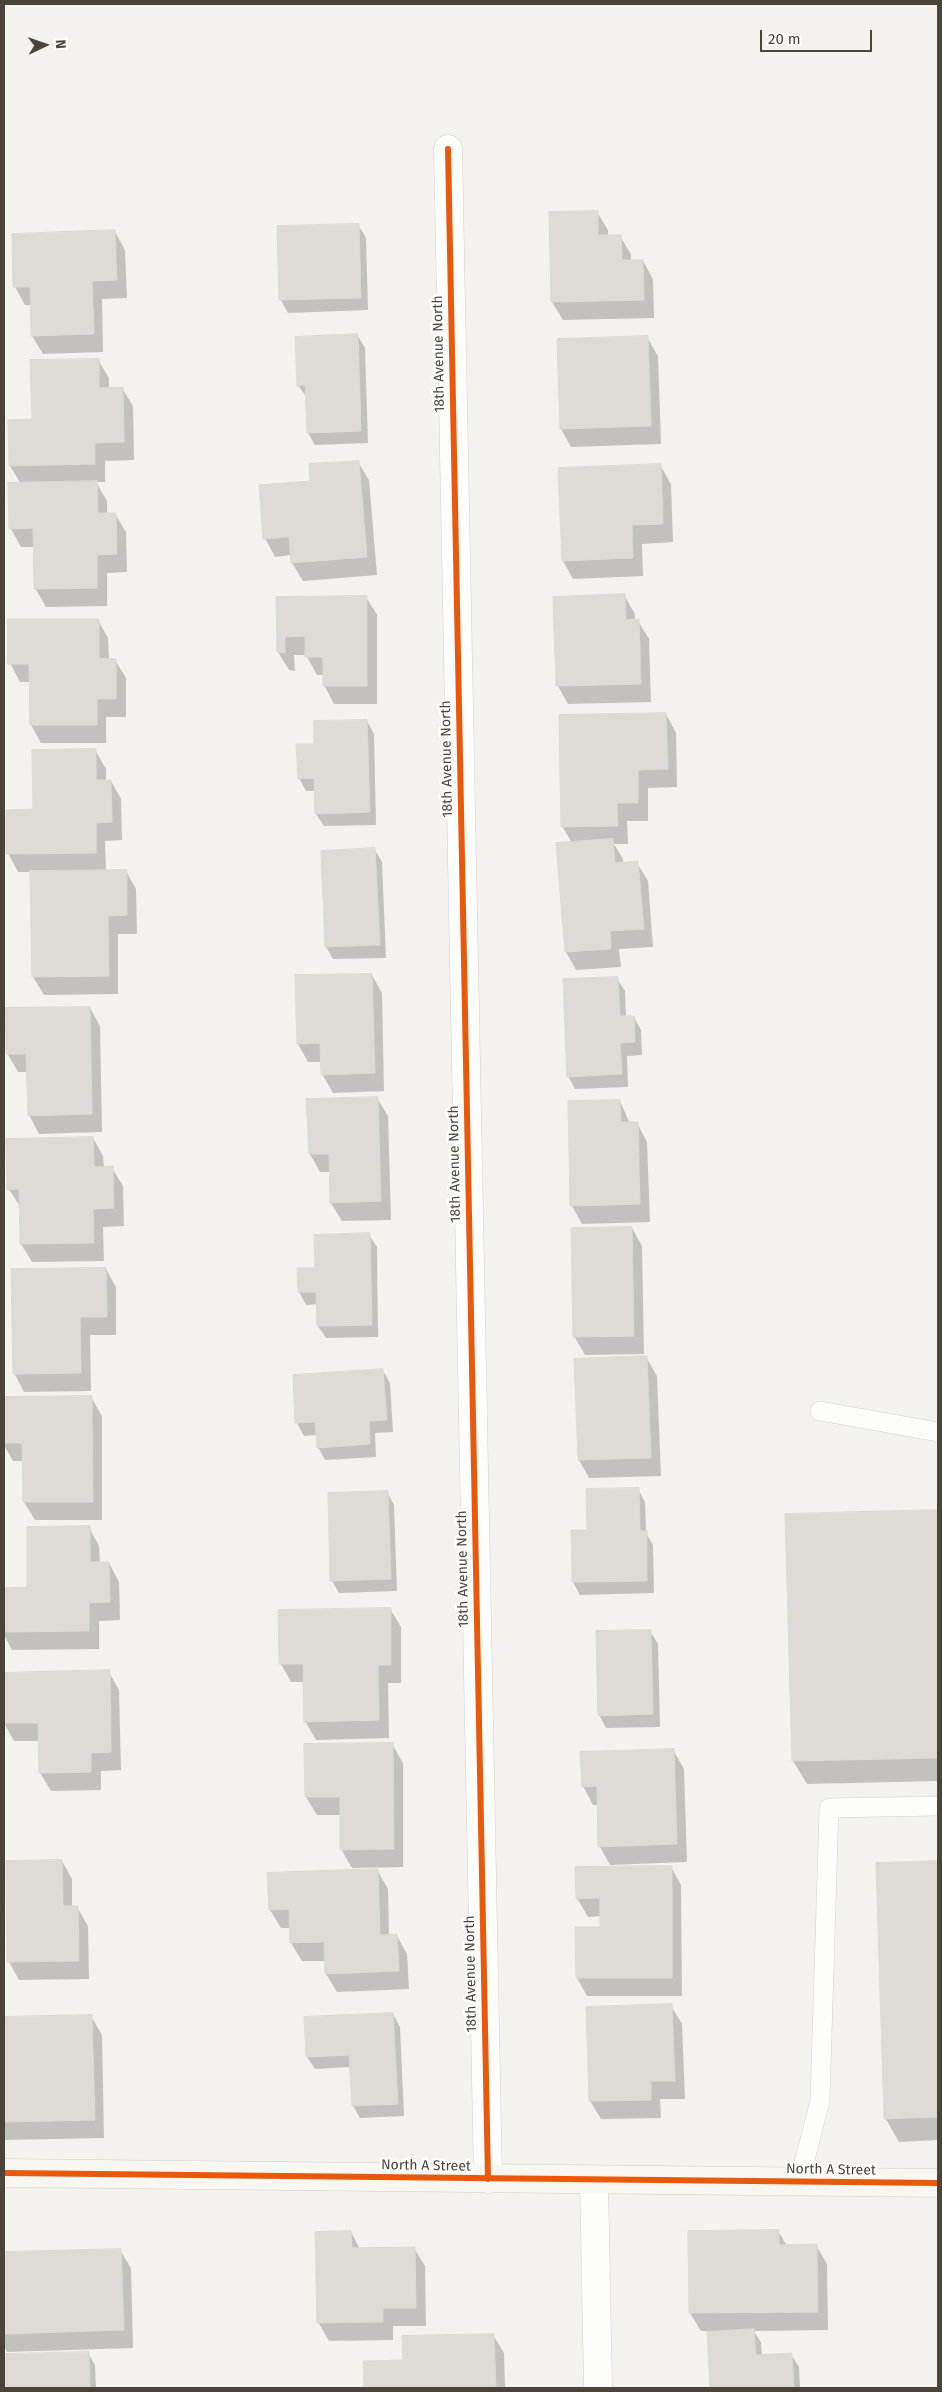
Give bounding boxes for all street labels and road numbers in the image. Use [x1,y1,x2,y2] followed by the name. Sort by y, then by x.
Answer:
[430,295,448,413] street label: 18th Avenue North
[438,700,456,818] street label: 18th Avenue North
[446,1105,464,1223] street label: 18th Avenue North
[454,1510,472,1628] street label: 18th Avenue North
[462,1915,480,2033] street label: 18th Avenue North
[381,2157,471,2175] street label: North A Street
[786,2161,876,2179] street label: North A Street

